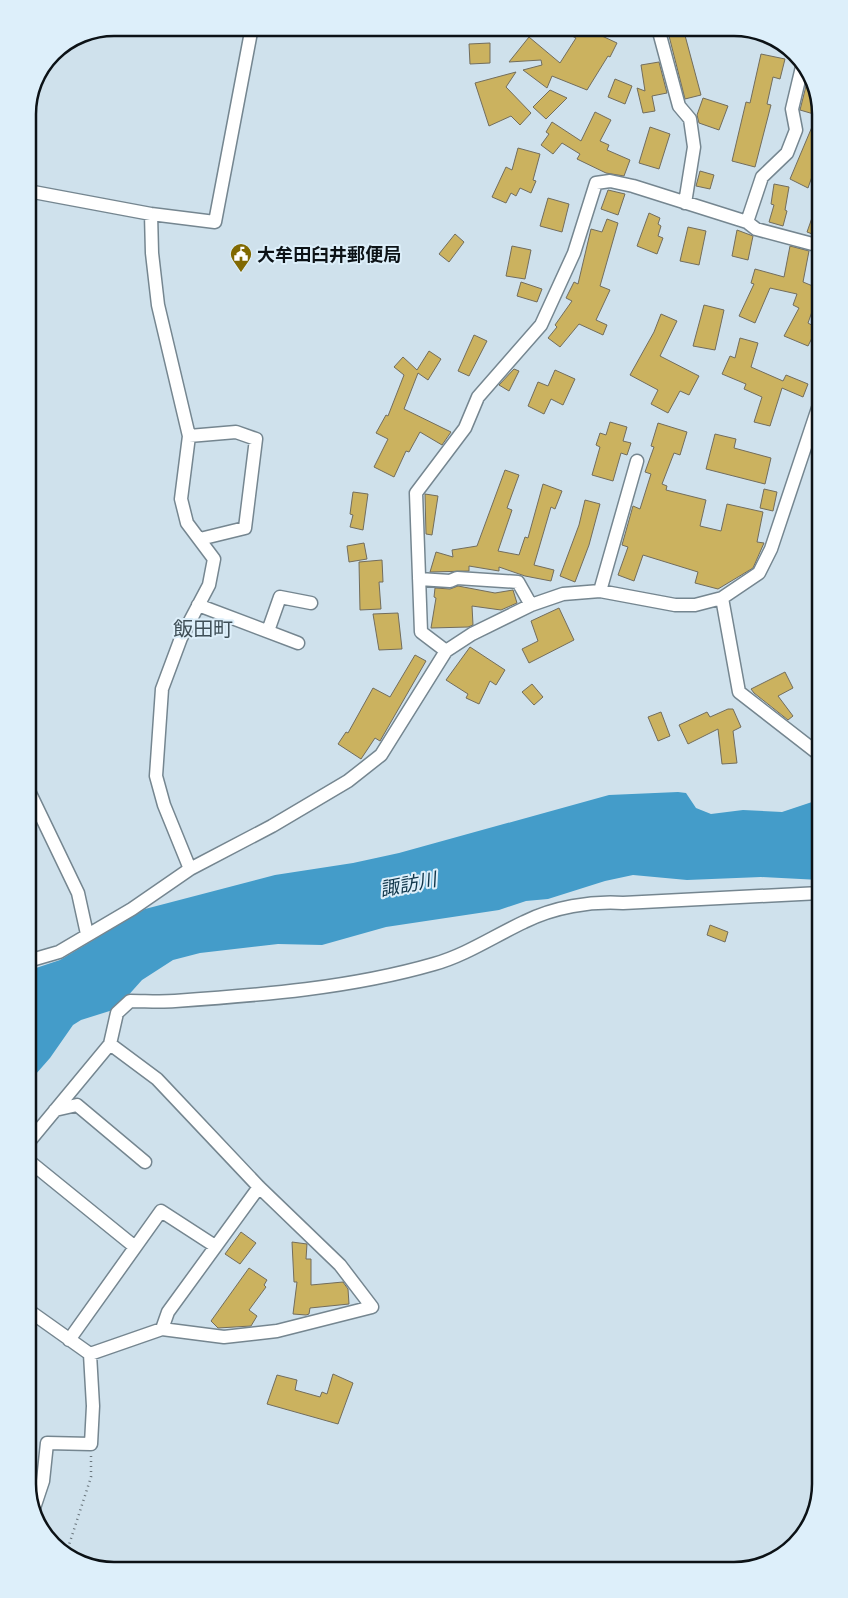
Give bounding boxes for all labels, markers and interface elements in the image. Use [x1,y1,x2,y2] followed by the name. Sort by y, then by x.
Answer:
[229,242,253,273] public building icon: 大牟田臼井郵便局
[257,243,401,266] place label: 大牟田臼井郵便局
[173,616,233,641] district label: 飯田町
[378,866,440,901] water label: 諏訪川

